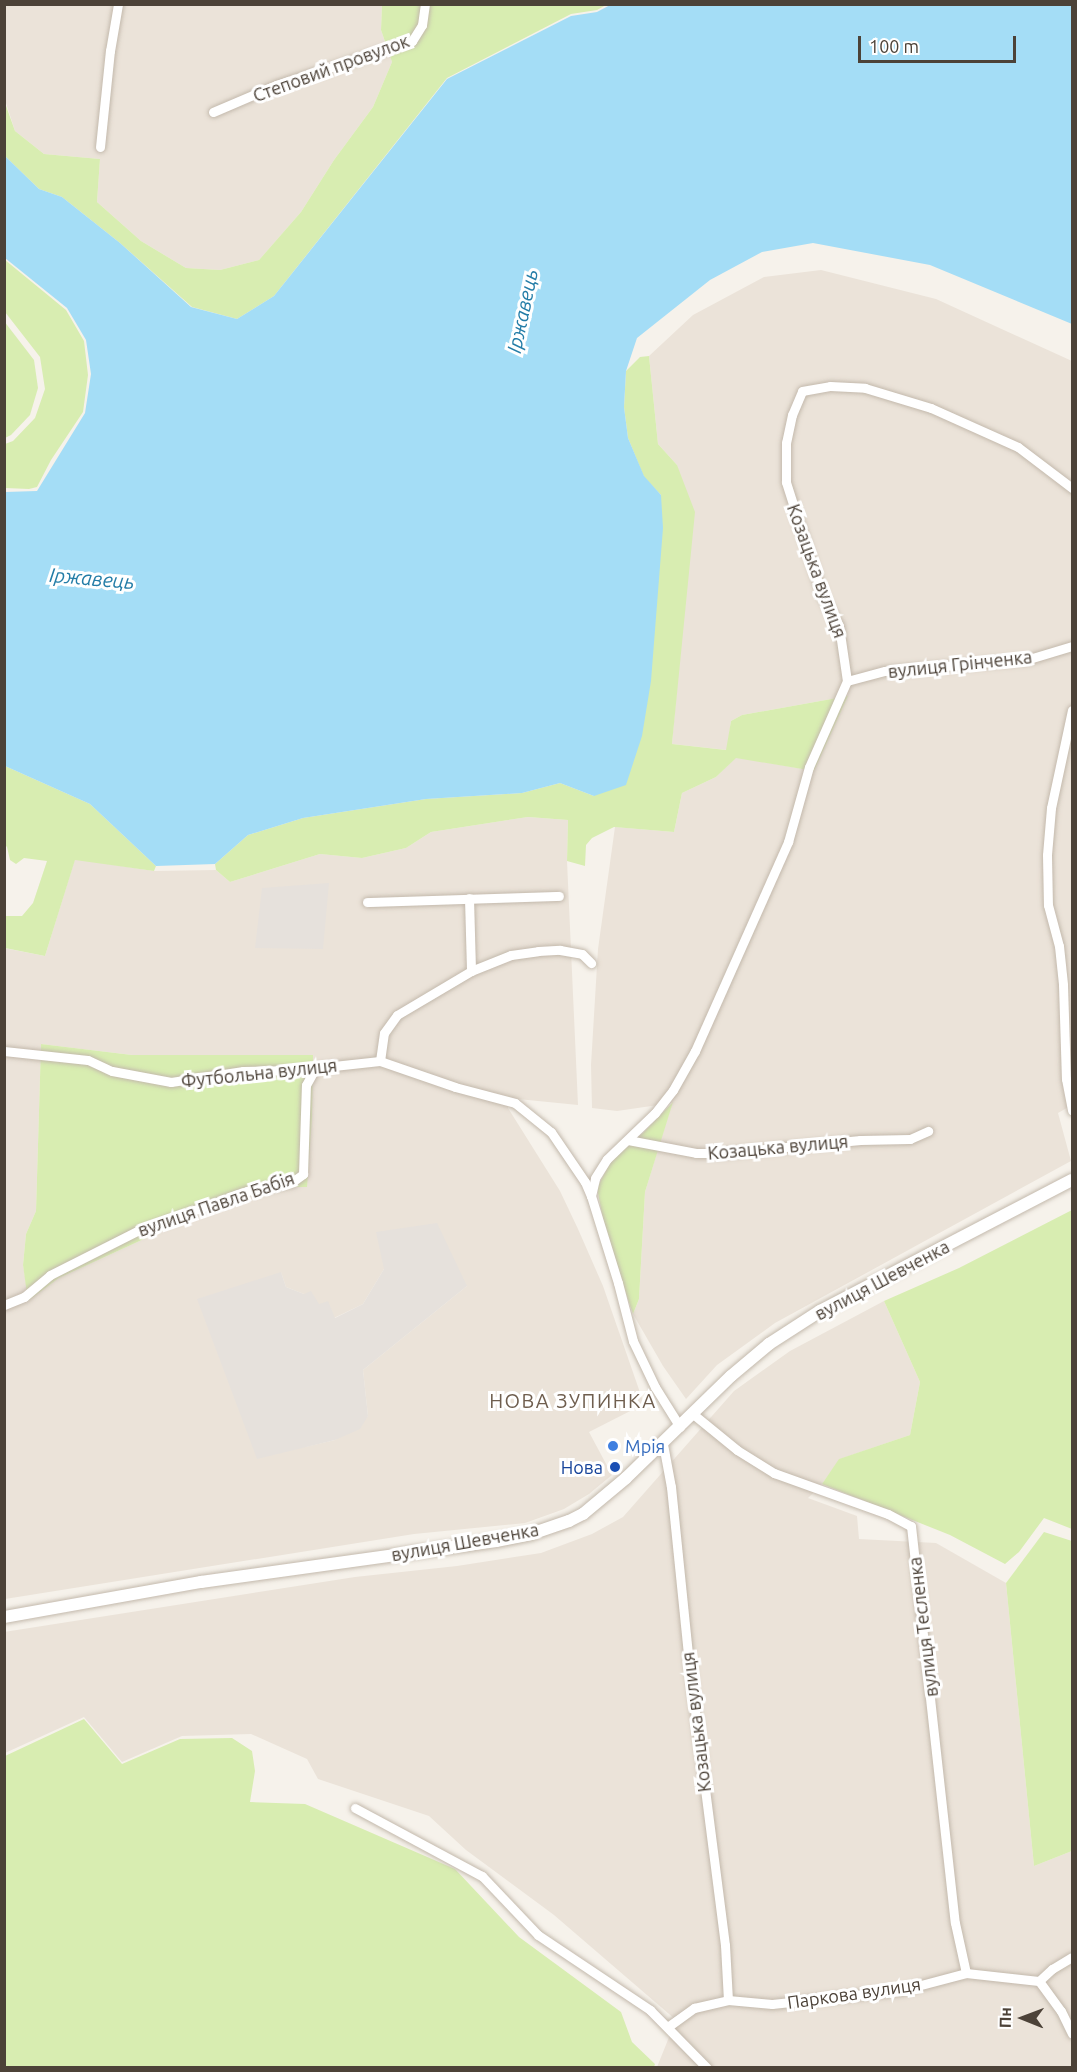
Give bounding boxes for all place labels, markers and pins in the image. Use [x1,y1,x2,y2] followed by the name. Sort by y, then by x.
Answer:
[625,1435,665,1457] place label: Мрія
[606,1439,620,1453] marker: Мрія
[561,1456,603,1478] place label: Нова
[608,1460,622,1474] marker: Нова

